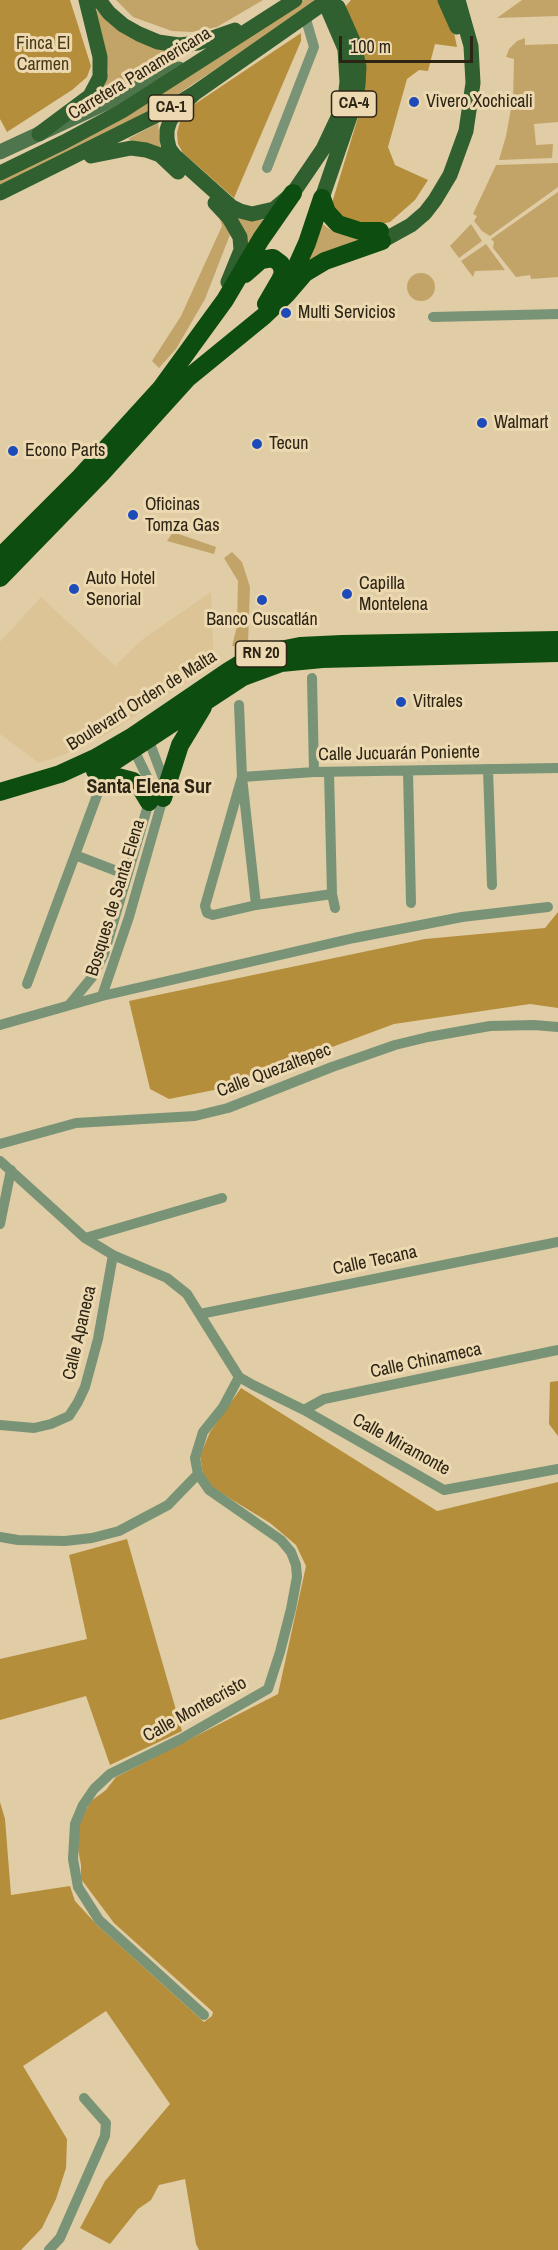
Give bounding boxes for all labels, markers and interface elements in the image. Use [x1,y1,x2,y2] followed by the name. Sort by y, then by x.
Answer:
[65,23,215,125] street label: Carretera Panamericana
[342,24,476,62] scale bar
[16,33,70,76] park label: Finca El Carmen
[350,34,391,59] text: 100 m
[332,91,376,117] road number: CA-4
[426,91,533,113] place label: Vivero Xochicali
[148,95,194,121] road number: CA-1
[407,95,421,109] marker: Vivero Xochicali
[298,302,396,324] place label: Multi Servicios
[279,306,293,320] marker: Multi Servicios
[494,412,548,434] place label: Walmart
[475,416,489,430] marker: Walmart
[269,433,308,455] place label: Tecun
[250,437,264,451] marker: Tecun
[25,440,105,462] place label: Econo Parts
[6,444,20,458] marker: Econo Parts
[145,494,220,536] place label: Oficinas Tomza Gas
[126,508,140,522] marker: Oficinas Tomza Gas
[86,568,155,610] place label: Auto Hotel Senorial
[359,573,428,616] place label: Capilla Montelena
[67,582,81,596] marker: Auto Hotel Senorial
[340,587,354,601] marker: Capilla Montelena
[255,593,269,607] marker: Banco Cuscatlán
[206,609,318,631] place label: Banco Cuscatlán
[236,641,286,667] road number: RN 20
[63,646,221,756] street label: Boulevard Orden de Malta
[413,691,463,713] place label: Vitrales
[394,695,408,709] marker: Vitrales
[318,742,480,766] street label: Calle Jucuarán Poniente
[87,776,211,800] district label: Santa Elena Sur
[82,817,150,979] street label: Bosques de Santa Elena
[214,1039,334,1103] street label: Calle Quezaltepec
[331,1242,419,1280] street label: Calle Tecana
[59,1284,101,1382] street label: Calle Apaneca
[368,1339,484,1383] street label: Calle Chinameca
[348,1409,454,1481] street label: Calle Miramonte
[140,1673,250,1747] street label: Calle Montecristo

